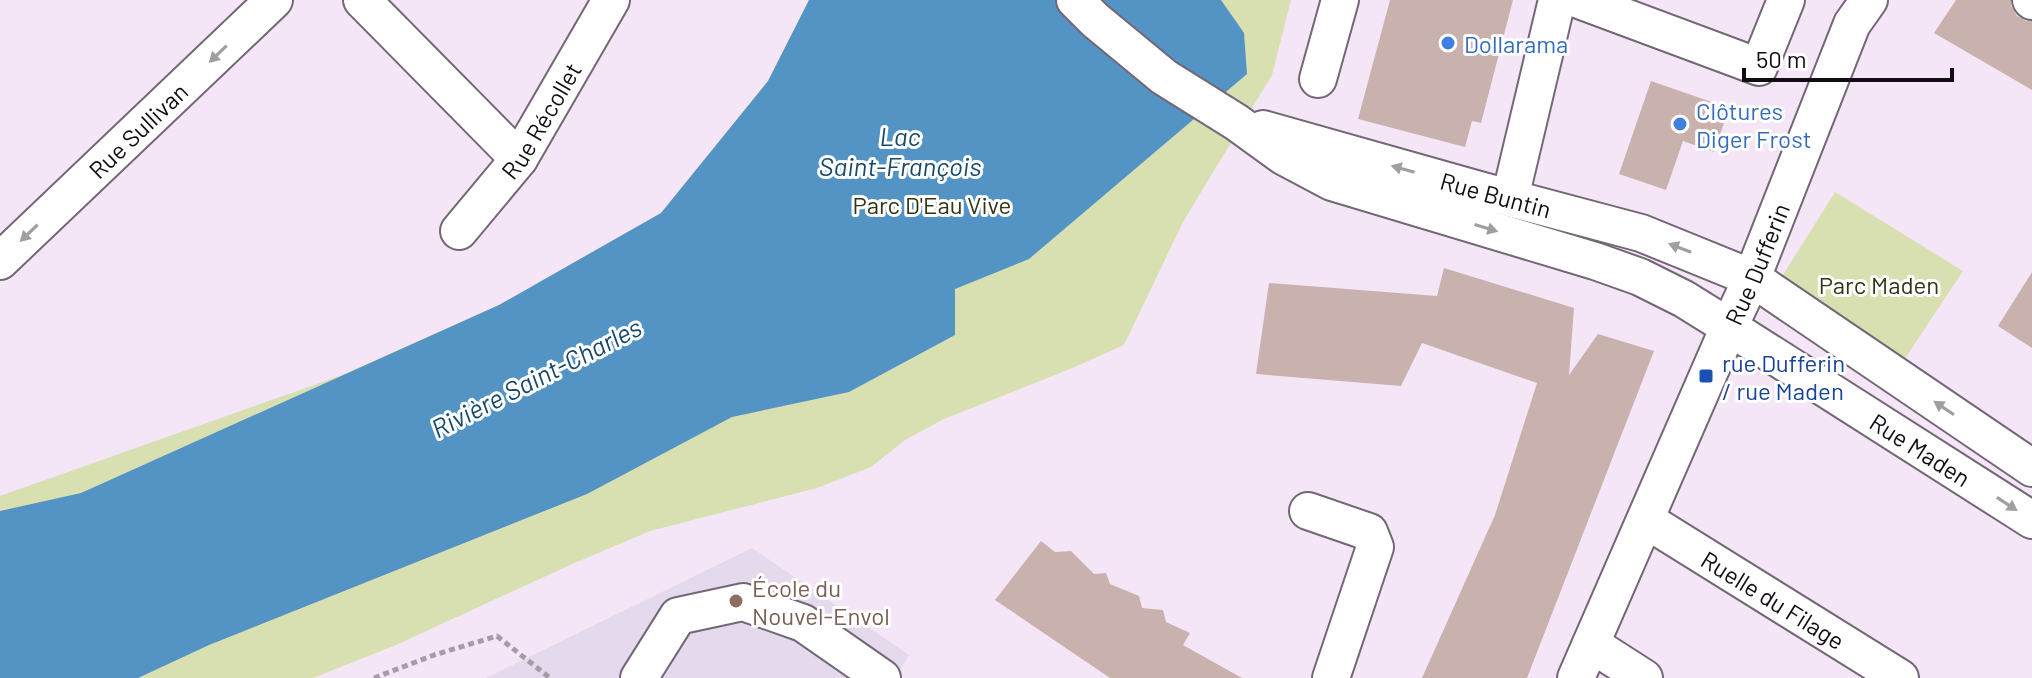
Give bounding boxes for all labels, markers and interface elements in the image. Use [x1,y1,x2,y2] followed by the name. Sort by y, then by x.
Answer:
[1464,29,1568,58] place label: Dollarama
[1744,32,1952,82] scale bar
[1439,34,1457,52] marker: Dollarama
[209,44,228,62] one-way arrow
[1756,44,1807,73] text: 50 m
[494,57,586,184] street label: Rue Récollet
[82,76,193,184] street label: Rue Sullivan
[1696,96,1811,153] place label: Clôtures Diger Frost
[1671,115,1689,133] marker: Clôtures Diger Frost
[819,120,981,181] water label: Lac Saint-François
[1391,162,1415,175] one-way arrow
[1437,165,1555,223] street label: Rue Buntin
[853,190,1011,219] park label: Parc D'Eau Vive
[1718,199,1795,329] street label: Rue Dufferin
[1474,222,1498,235] one-way arrow
[20,224,39,242] one-way arrow
[1668,241,1692,254] one-way arrow
[1819,270,1939,299] park label: Parc Maden
[426,311,646,443] water label: Rivière Saint-Charles
[1722,348,1845,405] place label: rue Dufferin / rue Maden
[1697,367,1715,385] marker: rue Dufferin / rue Maden
[1934,401,1955,416] one-way arrow
[1865,406,1976,492] street label: Rue Maden
[1997,496,2018,511] one-way arrow
[1696,544,1850,655] street label: Ruelle du Filage
[752,573,890,630] place label: École du Nouvel-Envol
[727,592,745,610] marker: École du Nouvel-Envol

